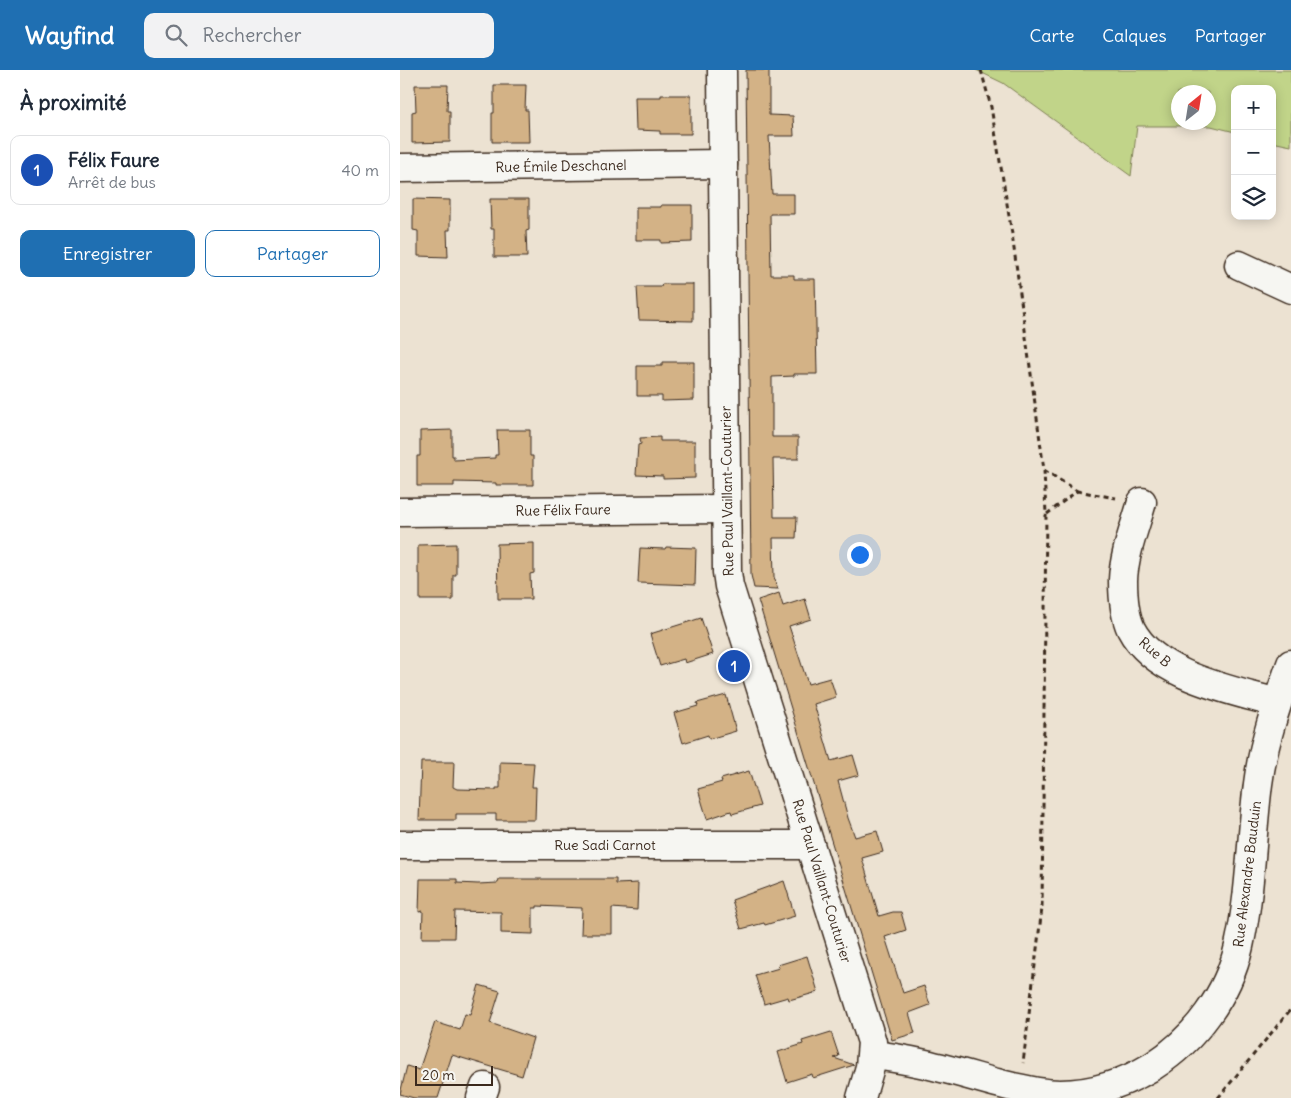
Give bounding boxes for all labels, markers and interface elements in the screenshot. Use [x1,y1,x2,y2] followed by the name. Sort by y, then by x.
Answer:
[144,13,494,58] search box
[25,20,114,50] text: Wayfind
[162,21,190,49] icon: search
[202,23,302,47] text: Rechercher
[1029,24,1074,47] text: Carte
[1102,24,1167,47] text: Calques
[1195,24,1266,47] text: Partager
[1171,85,1216,130] north arrow
[1231,85,1276,220] map controls
[1231,85,1276,130] button: +
[20,89,127,116] text: À proximité
[1231,130,1276,175] button: −
[68,148,159,172] text: Félix Faure
[495,156,627,176] street label: Rue Émile Deschanel
[34,160,40,180] text: 1
[341,160,379,180] text: 40 m
[68,172,156,192] text: Arrêt de bus
[1231,175,1276,220] button: layers
[20,230,195,277] button: Enregistrer
[205,230,380,277] button: Partager
[717,405,737,576] street label: Rue Paul Vaillant-Couturier
[515,500,611,520] street label: Rue Félix Faure
[847,542,873,568] your location
[1135,633,1175,671] street label: Rue B
[718,647,750,685] pin: 1
[788,797,856,965] street label: Rue Paul Vaillant-Couturier
[1229,800,1265,948] street label: Rue Alexandre Bauduin
[554,836,656,854] street label: Rue Sadi Carnot
[415,1063,492,1086] scale bar
[422,1066,455,1084] text: 20 m

